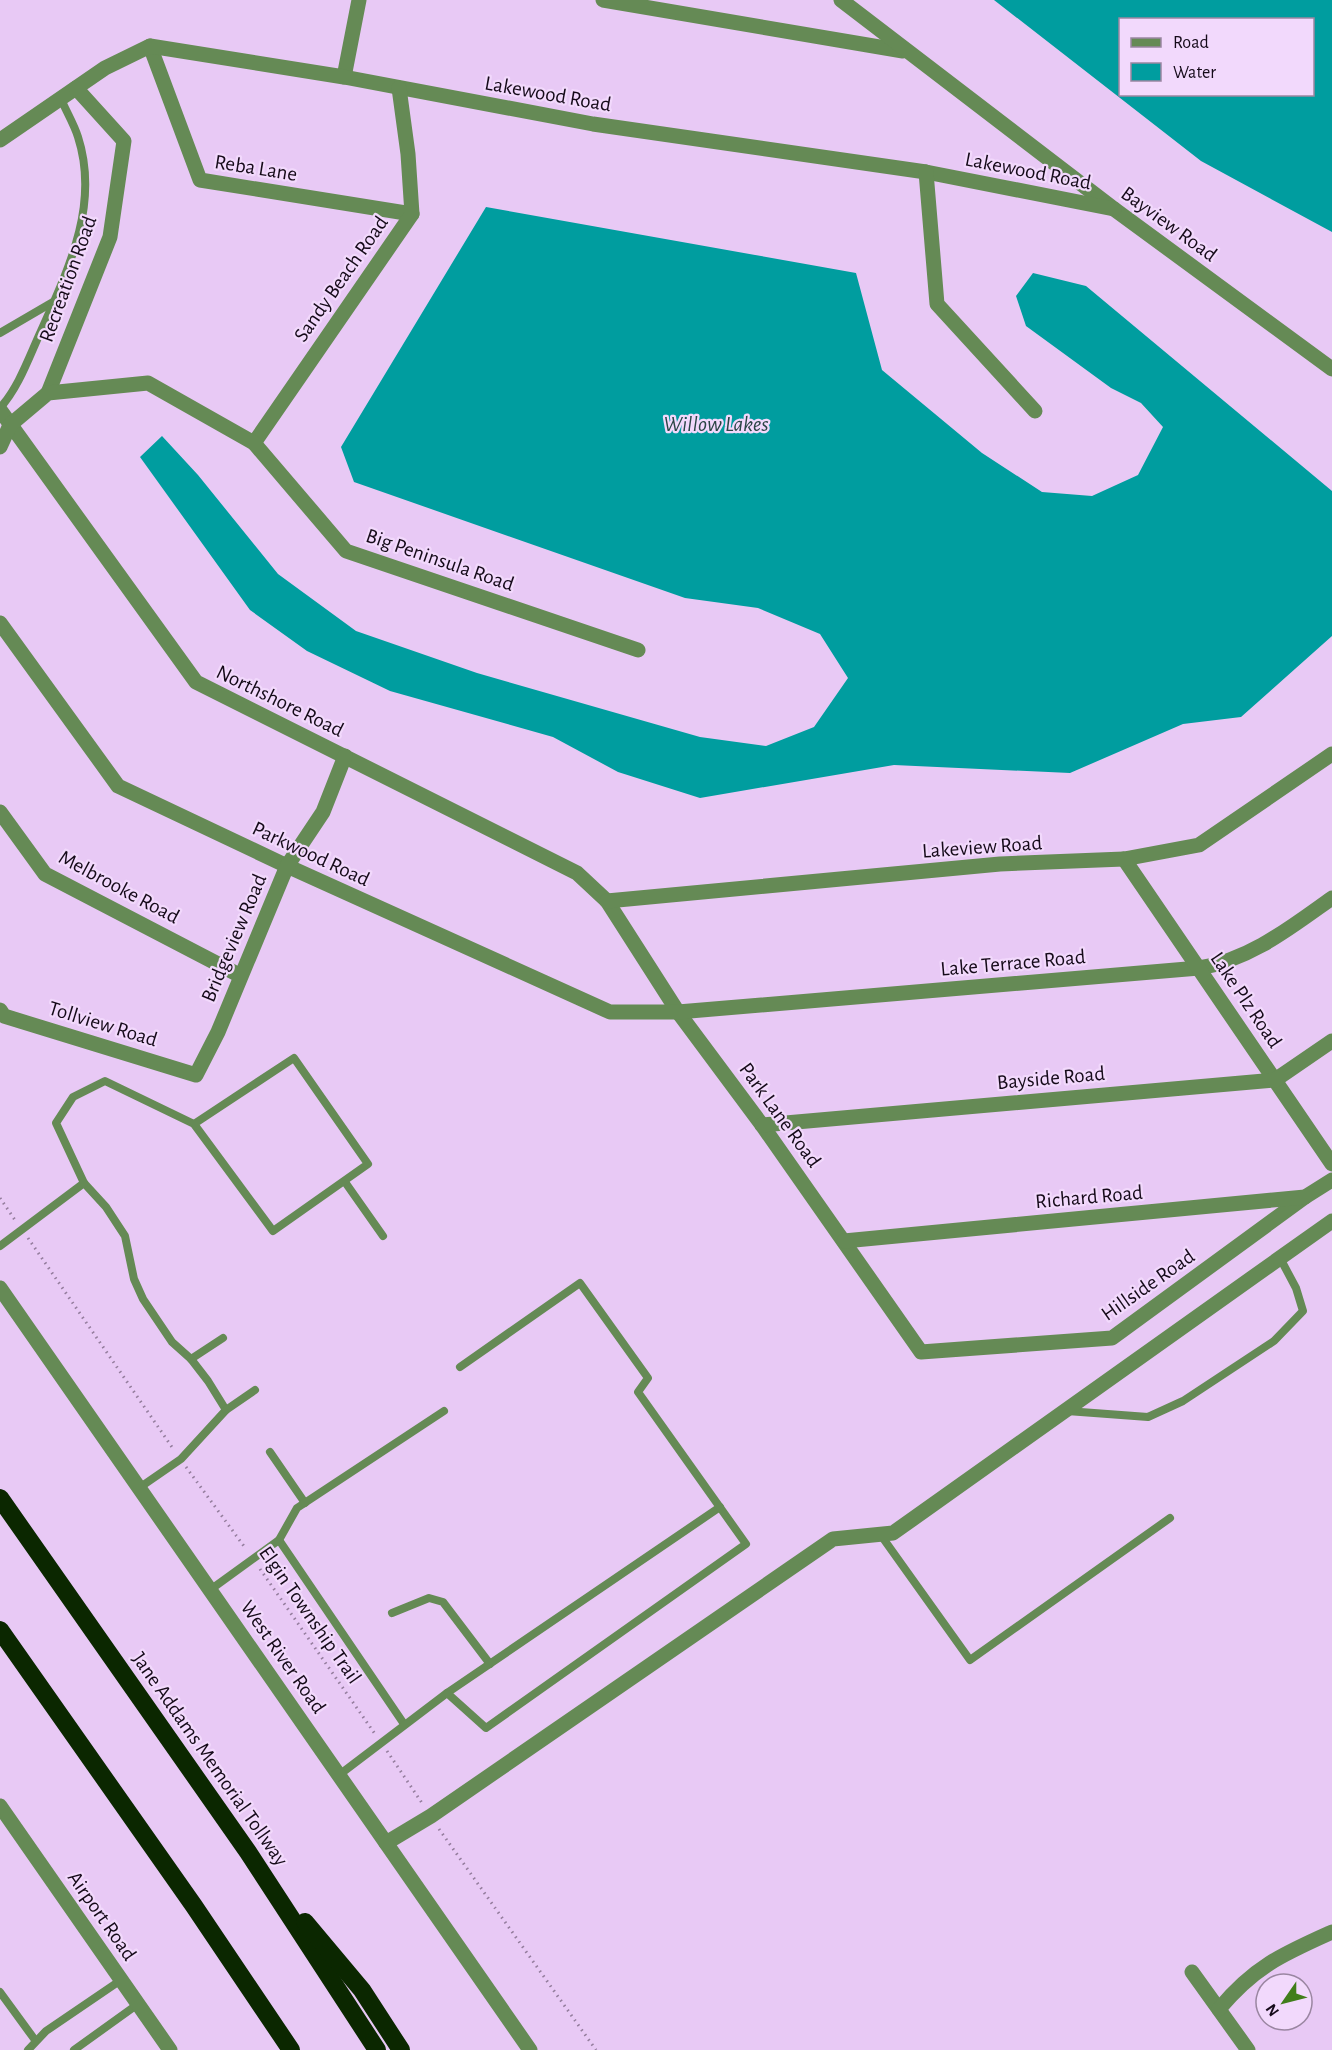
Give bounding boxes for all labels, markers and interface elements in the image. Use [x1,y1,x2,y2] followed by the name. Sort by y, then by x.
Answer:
[1119,18,1314,96] legend
[1173,34,1209,52] text: Road
[1173,64,1216,82] text: Water
[483,73,613,115] street label: Lakewood Road
[963,148,1093,194] street label: Lakewood Road
[213,151,299,185] street label: Reba Lane
[1117,182,1221,266] street label: Bayview Road
[290,212,392,346] street label: Sandy Beach Road
[35,213,101,345] street label: Recreation Road
[664,413,768,435] water label: Willow Lakes
[363,525,517,595] street label: Big Peninsula Road
[213,661,347,741] street label: Northshore Road
[249,818,373,890] street label: Parkwood Road
[921,832,1043,862] street label: Lakeview Road
[55,846,183,928] street label: Melbrooke Road
[198,871,270,1005] street label: Bridgeview Road
[940,946,1086,980] street label: Lake Terrace Road
[1206,948,1286,1052] street label: Lake Plz Road
[46,997,160,1051] street label: Tollview Road
[735,1059,825,1171] street label: Park Lane Road
[996,1063,1106,1093] street label: Bayside Road
[1034,1182,1144,1212] street label: Richard Road
[1098,1245,1199,1325] street label: Hillside Road
[255,1543,365,1687] street label: Elgin Township Trail
[236,1597,330,1717] street label: West River Road
[128,1648,292,1870] street label: Jane Addams Memorial Tollway
[64,1868,140,1965] street label: Airport Road
[1254,1972,1314,2032] north arrow
[1263,2001,1282,2019] text: N

